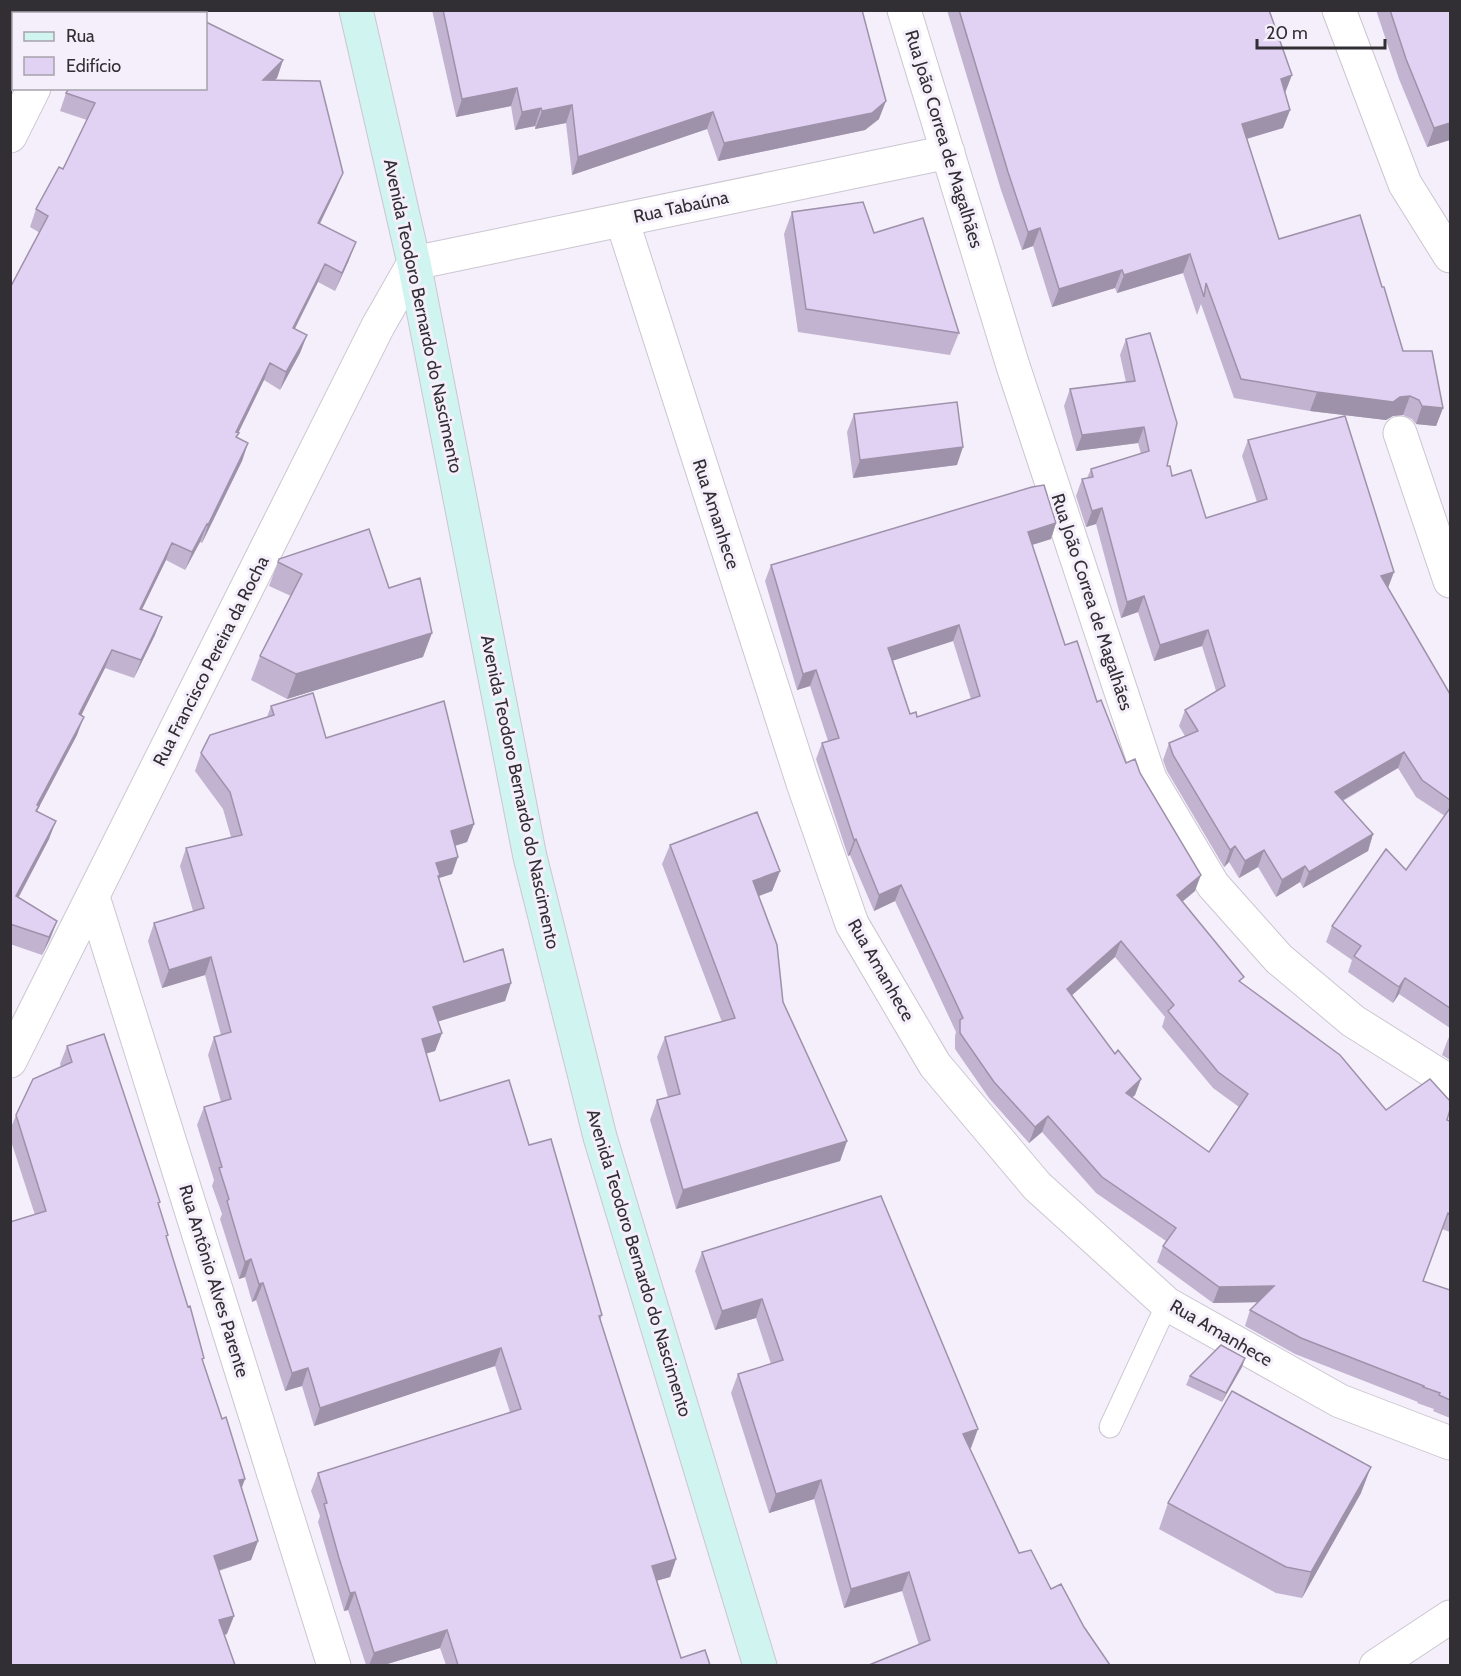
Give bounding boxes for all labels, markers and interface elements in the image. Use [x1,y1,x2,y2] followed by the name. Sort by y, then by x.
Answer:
[12,12,207,90] legend
[1257,12,1384,50] scale bar
[1266,22,1308,44] text: 20 m
[66,25,95,47] text: Rua
[900,27,988,251] street label: Rua João Correa de Magalhães
[66,55,121,77] text: Edifício
[379,157,467,475] street label: Avenida Teodoro Bernardo do Nascimento
[631,186,731,228] street label: Rua Tabaúna
[688,456,744,572] street label: Rua Amanhece
[1047,491,1137,713] street label: Rua João Correa de Magalhães
[148,552,274,770] street label: Rua Francisco Pereira da Rocha
[476,633,564,951] street label: Avenida Teodoro Bernardo do Nascimento
[843,915,919,1025] street label: Rua Amanhece
[582,1106,696,1420] street label: Avenida Teodoro Bernardo do Nascimento
[174,1182,254,1380] street label: Rua Antônio Alves Parente
[1166,1295,1276,1371] street label: Rua Amanhece

